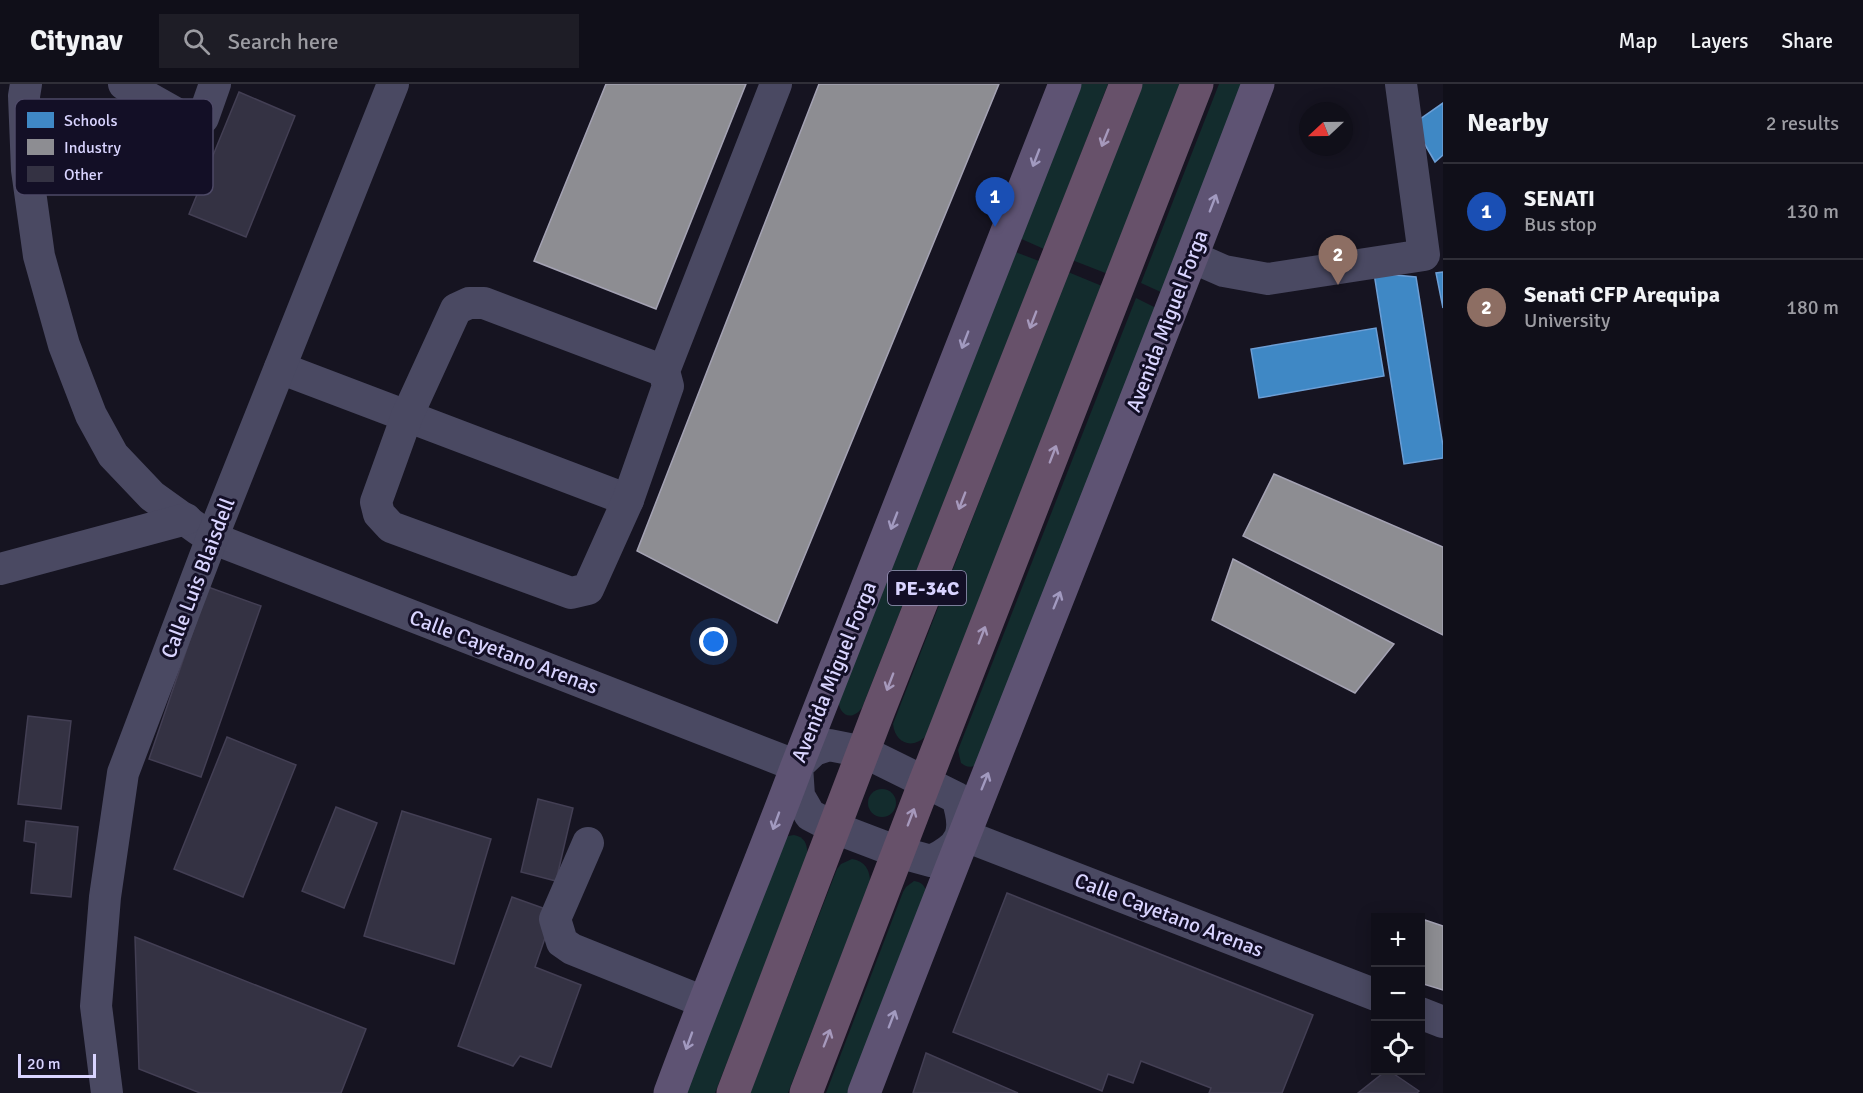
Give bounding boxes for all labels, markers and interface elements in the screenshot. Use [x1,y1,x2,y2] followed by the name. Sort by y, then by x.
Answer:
[159,14,579,68] search box
[30,24,123,58] text: Citynav
[180,25,213,58] icon: search
[228,28,339,55] text: Search here
[1619,28,1657,54] text: Map
[1690,28,1748,54] text: Layers
[1781,28,1833,54] text: Share
[15,99,213,195] legend
[1299,102,1353,156] north arrow
[1467,107,1548,139] text: Nearby
[64,111,117,131] text: Schools
[1766,111,1839,136] text: 2 results
[1099,129,1110,147] one-way arrow
[64,138,122,158] text: Industry
[1030,148,1041,167] one-way arrow
[64,165,103,185] text: Other
[976,178,1014,227] pin: 1
[1524,185,1595,212] text: SENATI
[1208,194,1219,213] one-way arrow
[1481,199,1492,224] text: 1
[1786,199,1839,224] text: 130 m
[1524,212,1597,237] text: Bus stop
[1120,226,1214,416] street label: Avenida Miguel Forga
[1318,236,1358,285] pin: 2
[1524,281,1720,308] text: Senati CFP Arequipa
[1481,295,1492,320] text: 2
[1786,295,1839,320] text: 180 m
[1524,308,1610,333] text: University
[1027,310,1038,328] one-way arrow
[959,330,970,348] one-way arrow
[1048,445,1059,463] one-way arrow
[955,491,966,510] one-way arrow
[155,494,241,662] street label: Calle Luis Blaisdell
[888,511,899,530] one-way arrow
[888,571,966,605] road number: PE-34C
[786,578,882,766] street label: Avenida Miguel Forga
[1052,591,1063,609] one-way arrow
[406,604,602,700] street label: Calle Cayetano Arenas
[977,626,988,645] one-way arrow
[699,627,728,656] your location
[884,673,895,691] one-way arrow
[980,772,991,791] one-way arrow
[907,808,918,827] one-way arrow
[770,811,781,830] one-way arrow
[1071,867,1267,963] street label: Calle Cayetano Arenas
[1371,913,1425,1075] map controls
[1371,913,1425,967] button: +
[1371,967,1425,1021] button: −
[888,1010,899,1029] one-way arrow
[1371,1021,1425,1075] button: locate
[822,1030,833,1048] one-way arrow
[682,1032,693,1050] one-way arrow
[18,1051,96,1078] scale bar
[27,1054,61,1074] text: 20 m

